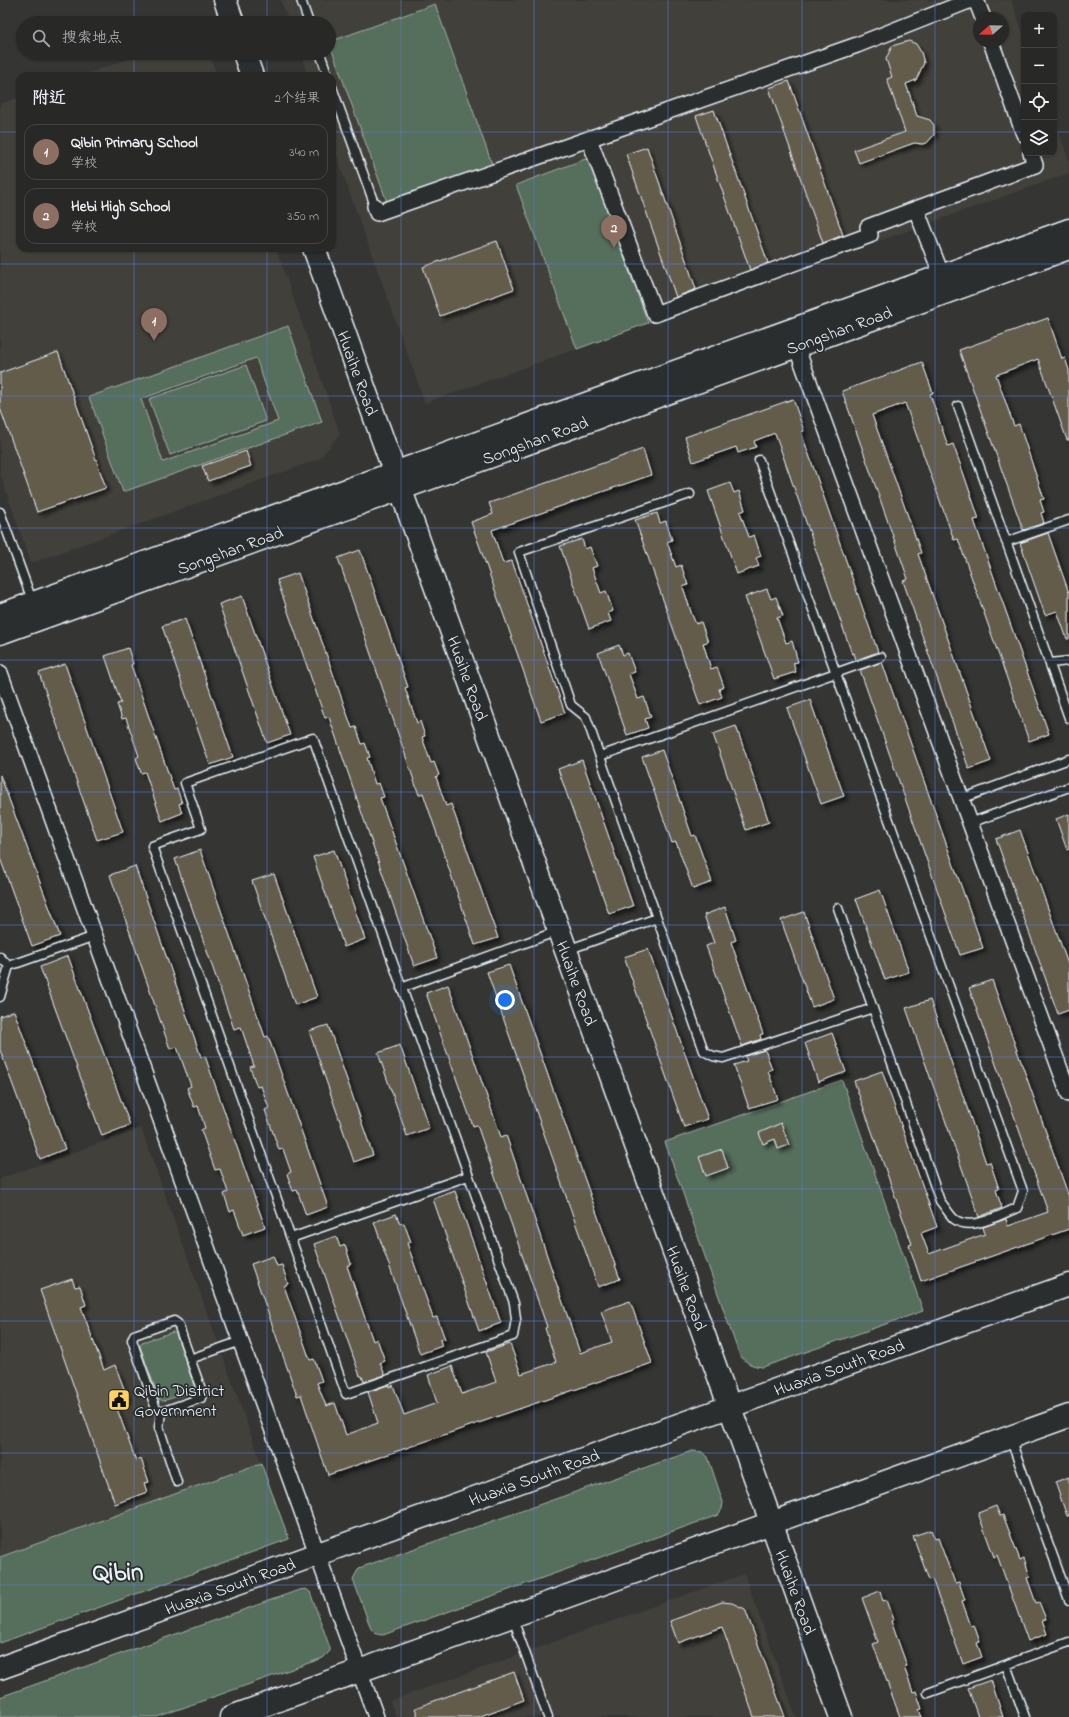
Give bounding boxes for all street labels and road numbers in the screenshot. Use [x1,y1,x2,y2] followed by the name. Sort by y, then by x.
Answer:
[783,300,897,364] street label: Songshan Road
[330,328,384,420] street label: Huaihe Road
[479,410,593,474] street label: Songshan Road
[174,520,288,584] street label: Songshan Road
[440,633,494,725] street label: Huaihe Road
[549,938,603,1030] street label: Huaihe Road
[659,1243,713,1335] street label: Huaihe Road
[771,1333,909,1404] street label: Huaxia South Road
[466,1443,604,1514] street label: Huaxia South Road
[768,1547,822,1639] street label: Huaihe Road
[162,1552,300,1623] street label: Huaxia South Road

